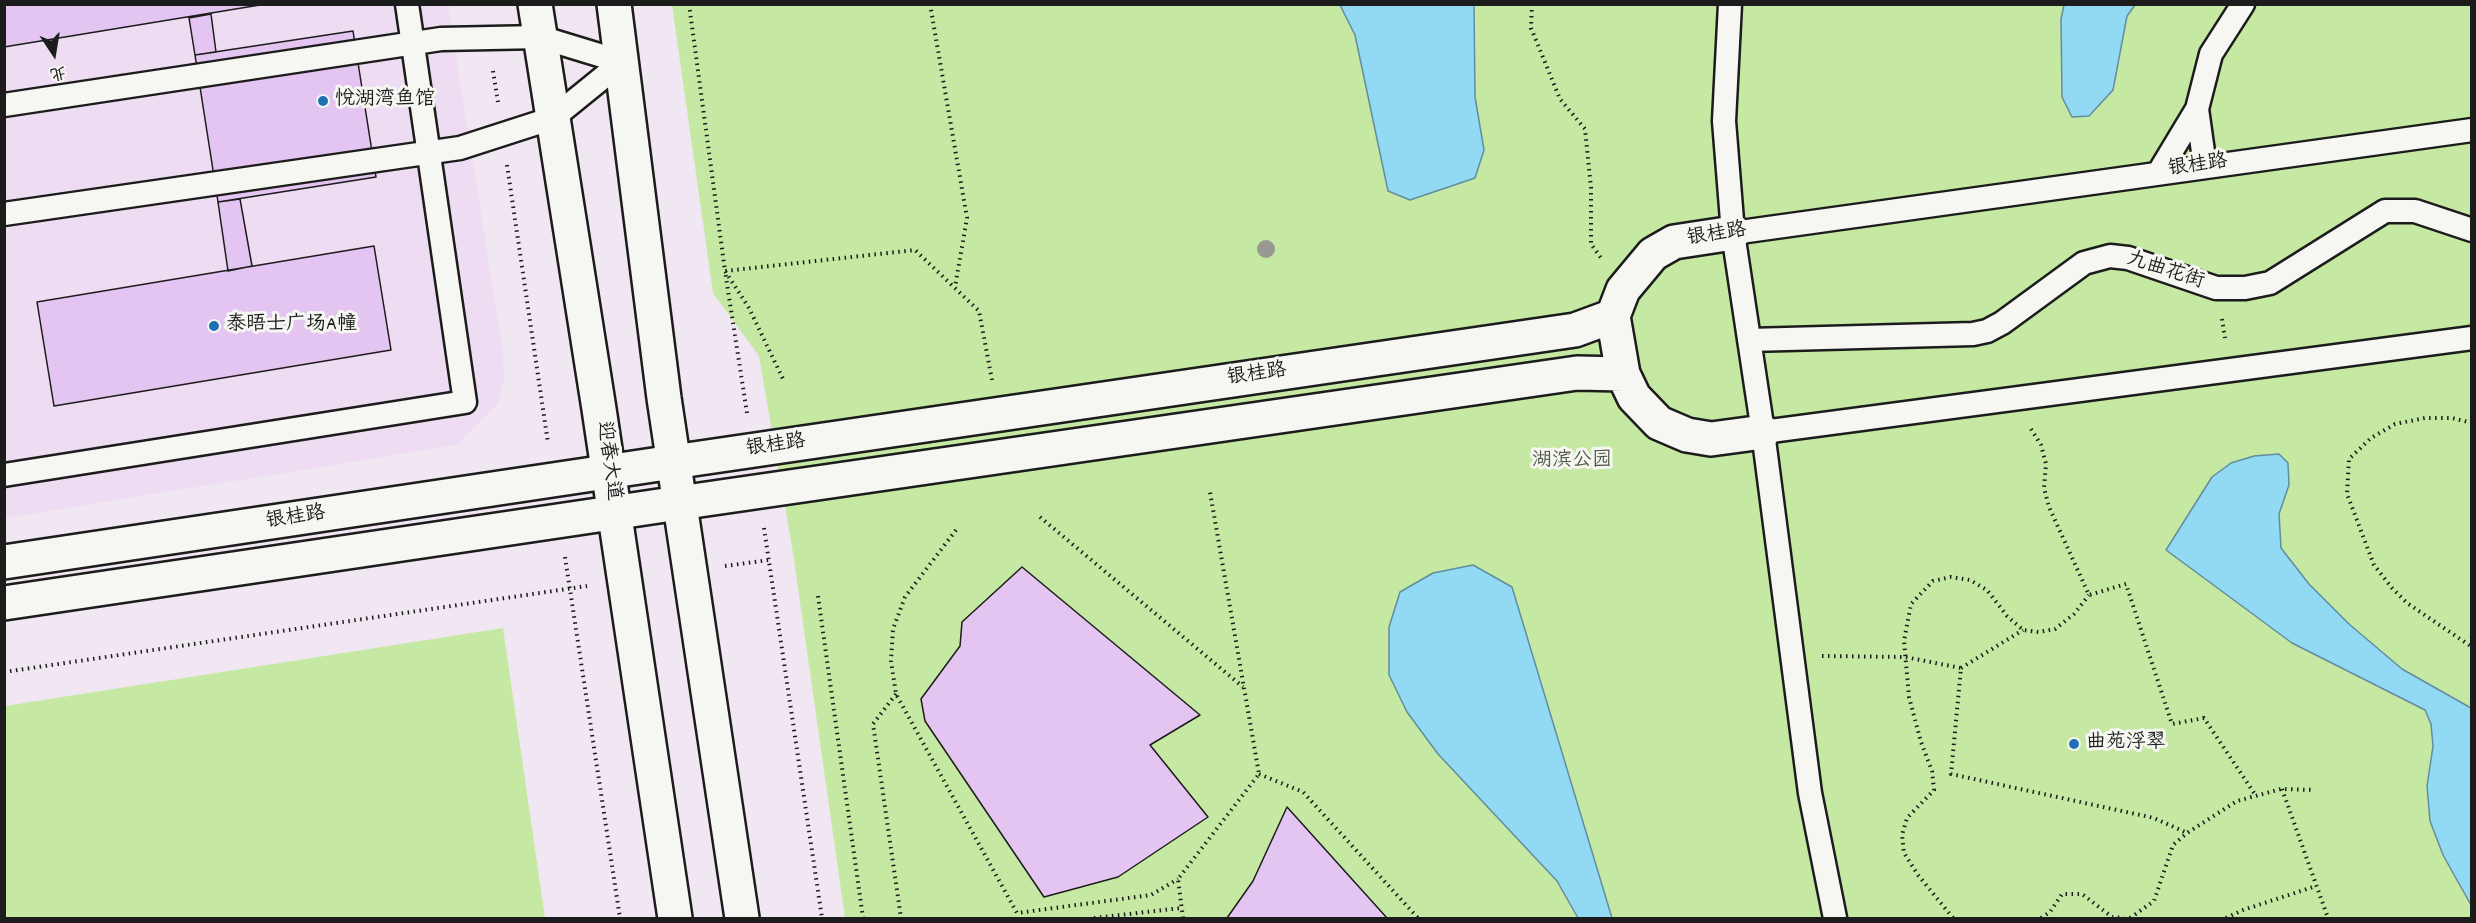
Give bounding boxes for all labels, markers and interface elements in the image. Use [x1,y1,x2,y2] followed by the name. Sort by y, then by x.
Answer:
[24,24,84,84] north arrow
[48,59,68,85] text: 北
[335,89,435,113] place label: 悦湖湾鱼馆
[316,94,330,108] marker: 悦湖湾鱼馆
[2167,151,2229,183] street label: 银桂路
[1685,219,1749,253] street label: 银桂路
[2123,248,2207,296] street label: 九曲花街
[226,314,357,338] place label: 泰晤士广场A幢
[207,319,221,333] marker: 泰晤士广场A幢
[1226,360,1288,392] street label: 银桂路
[590,420,624,502] street label: 迎春大道
[745,431,807,463] street label: 银桂路
[1532,450,1612,474] park label: 湖滨公园
[264,502,328,536] street label: 银桂路
[2086,732,2166,756] place label: 曲苑浮翠
[2067,737,2081,751] marker: 曲苑浮翠

